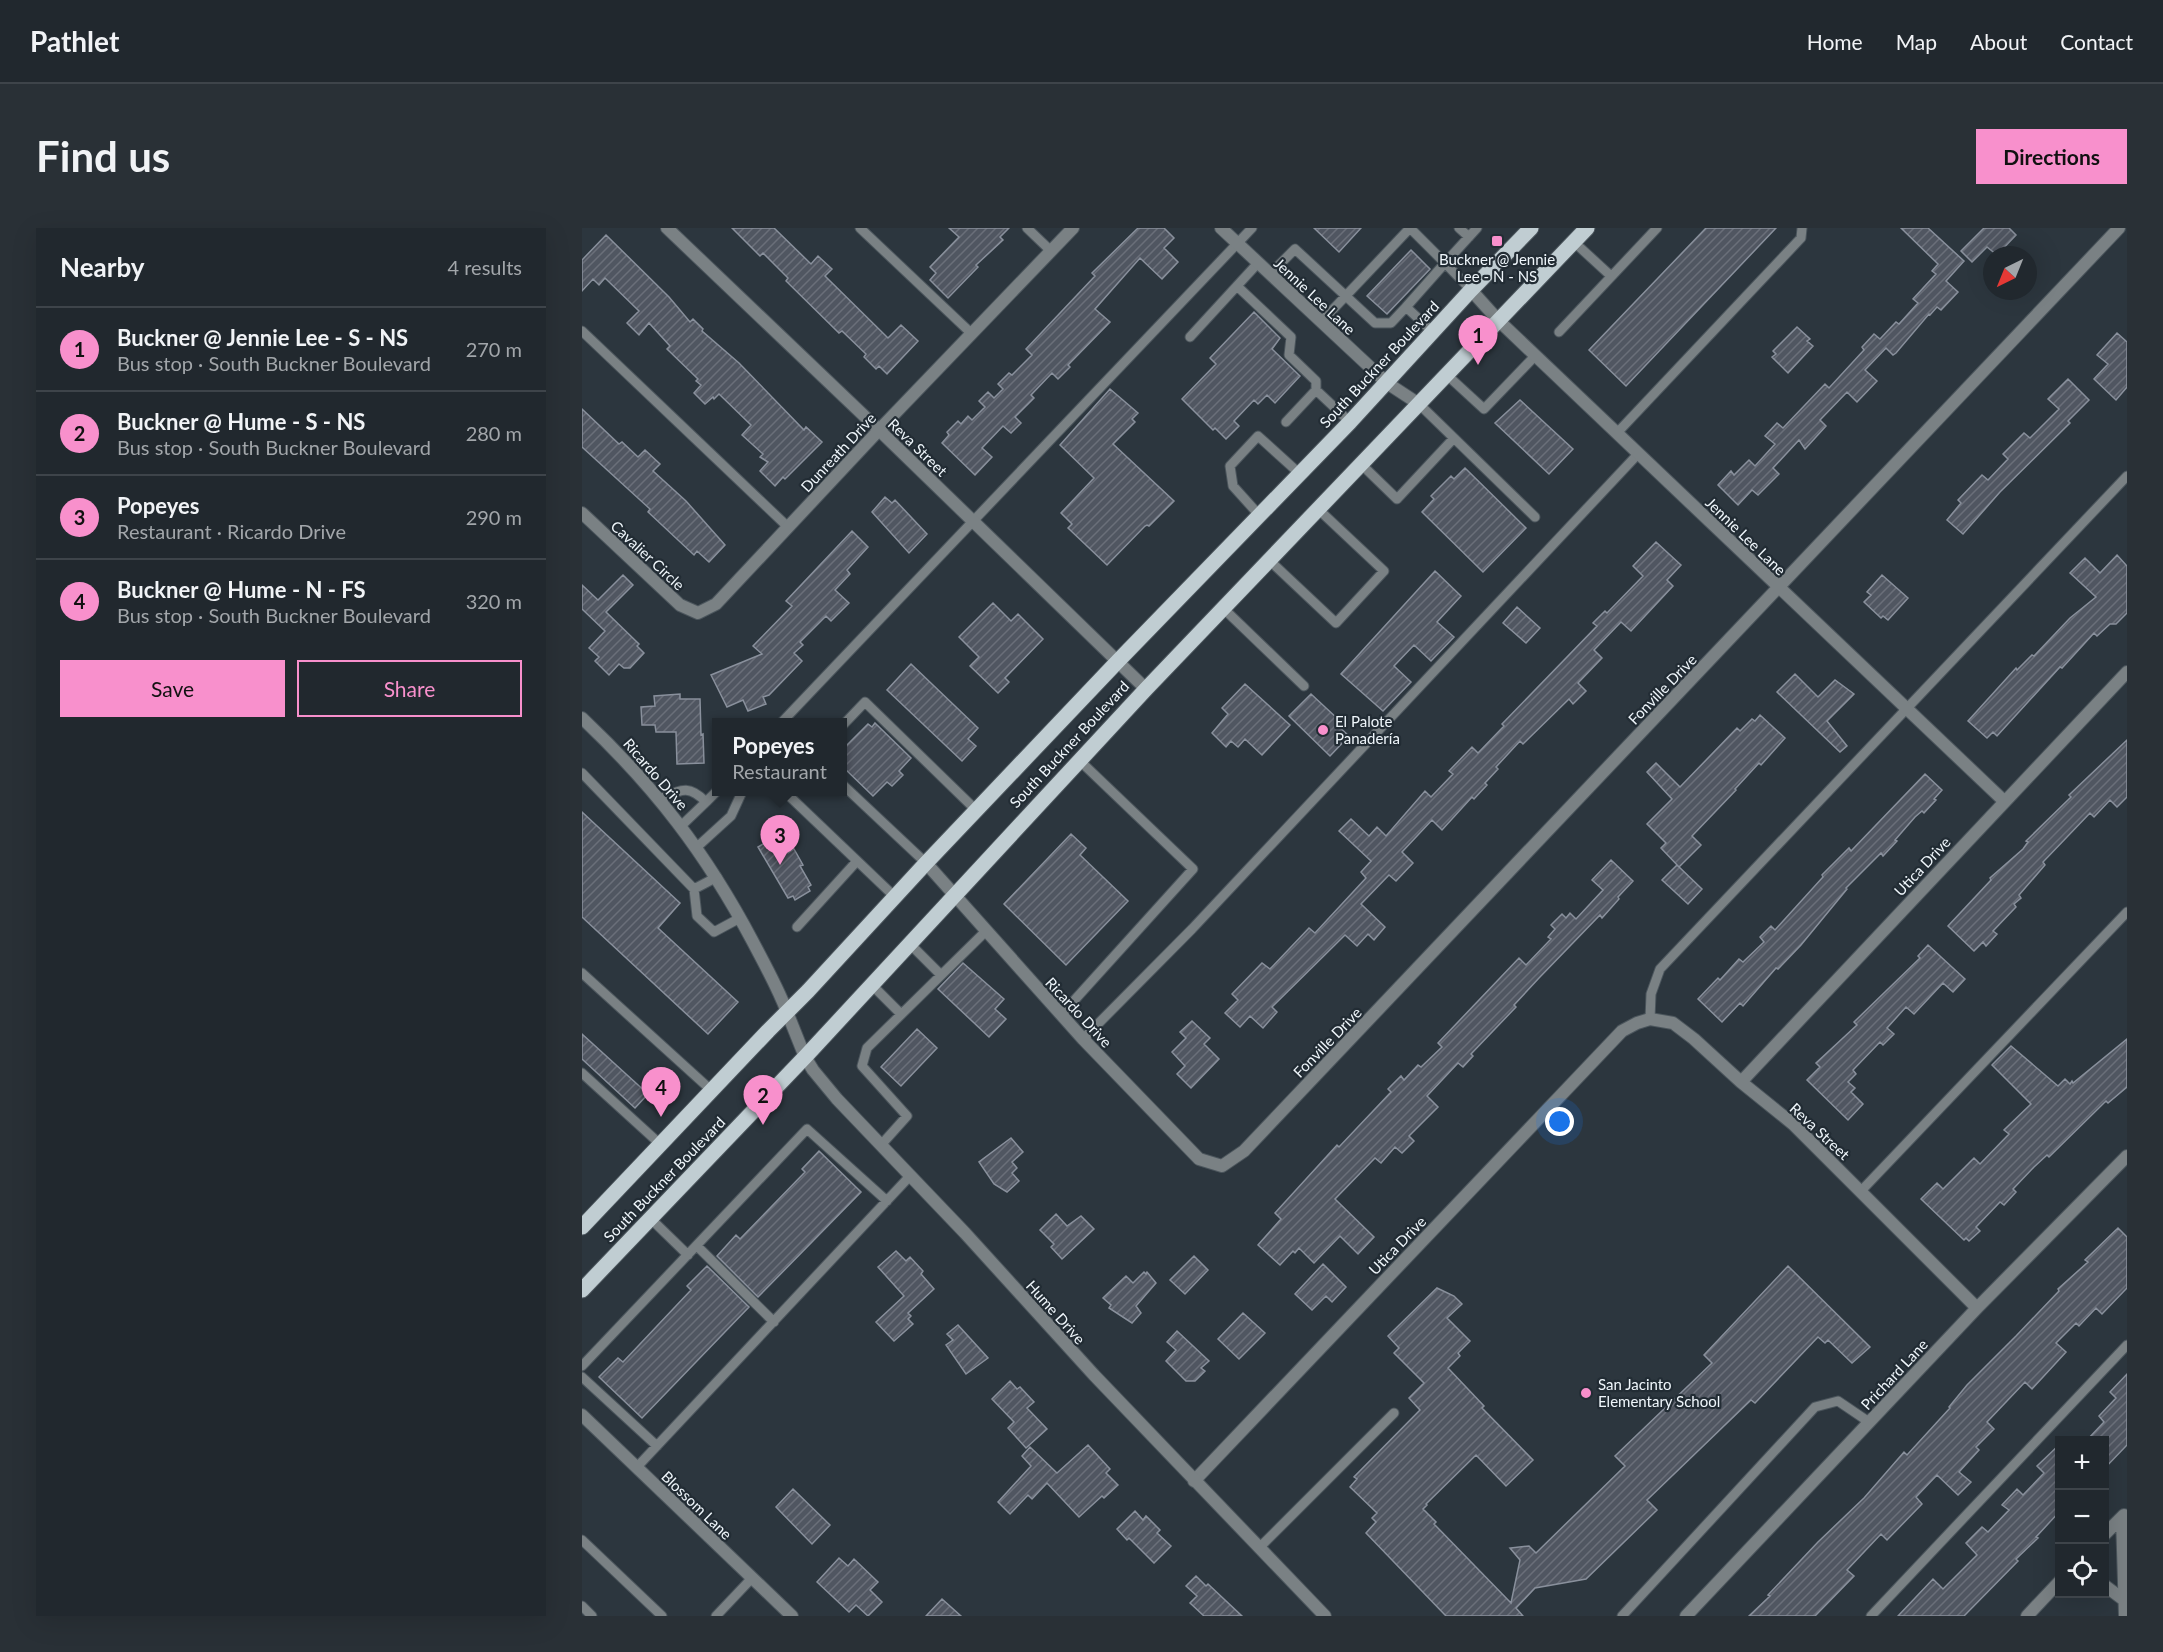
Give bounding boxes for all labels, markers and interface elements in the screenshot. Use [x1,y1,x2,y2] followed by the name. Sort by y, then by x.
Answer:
[30,24,119,58] text: Pathlet
[1807,29,1863,54] text: Home
[1896,29,1937,54] text: Map
[1970,29,2027,54] text: About
[2060,29,2133,54] text: Contact
[1976,129,2127,184] button: Directions
[36,131,170,181] text: Find us
[1490,234,1504,248] marker: Buckner @ Jennie Lee - N - NS
[1983,246,2037,300] north arrow
[1439,250,1555,285] place label: Buckner @ Jennie Lee - N - NS
[60,251,145,283] text: Nearby
[1271,254,1359,338] street label: Jennie Lee Lane
[447,255,522,279] text: 4 results
[1316,297,1442,431] street label: South Buckner Boulevard
[1458,316,1498,365] pin: 1
[117,324,408,351] text: Buckner @ Jennie Lee - S - NS
[74,337,85,361] text: 1
[466,337,522,361] text: 270 m
[117,351,431,375] text: Bus stop · South Buckner Boulevard
[117,408,365,435] text: Buckner @ Hume - S - NS
[797,409,879,495] street label: Dunreath Drive
[885,414,952,480] street label: Reva Street
[74,421,85,445] text: 2
[466,421,522,445] text: 280 m
[117,435,431,459] text: Bus stop · South Buckner Boulevard
[117,492,199,519] text: Popeyes
[1702,493,1790,579] street label: Jennie Lee Lane
[74,505,85,529] text: 3
[466,505,522,529] text: 290 m
[608,516,688,594] street label: Cavalier Circle
[117,519,346,543] text: Restaurant · Ricardo Drive
[117,576,366,603] text: Buckner @ Hume - N - FS
[74,589,85,613] text: 4
[466,589,522,613] text: 320 m
[117,603,431,627] text: Bus stop · South Buckner Boulevard
[1624,650,1700,728] street label: Fonville Drive
[60,660,285,717] button: Save
[297,660,522,717] button: Share
[1006,677,1132,811] street label: South Buckner Boulevard
[1335,712,1400,747] place label: El Palote Panadería
[712,718,847,796] popup
[1316,723,1330,737] marker: El Palote Panadería
[732,732,815,759] text: Popeyes
[620,734,692,814] street label: Ricardo Drive
[732,759,827,783] text: Restaurant
[760,816,800,865] pin: 3
[1890,833,1954,899] street label: Utica Drive
[1042,973,1116,1051] street label: Ricardo Drive
[1289,1003,1365,1081] street label: Fonville Drive
[642,1068,680,1117] pin: 4
[744,1076,783,1125] pin: 2
[1786,1099,1854,1164] street label: Reva Street
[1545,1107,1574,1136] your location
[600,1113,728,1245] street label: South Buckner Boulevard
[1365,1212,1429,1278] street label: Utica Drive
[1023,1276,1089,1348] street label: Hume Drive
[1857,1335,1931,1413] street label: Prichard Lane
[1598,1375,1720,1410] place label: San Jacinto Elementary School
[1579,1386,1593,1400] marker: San Jacinto Elementary School
[2055,1436,2109,1598] map controls
[2055,1436,2109,1490] button: +
[658,1467,736,1543] street label: Blossom Lane
[2055,1490,2109,1544] button: −
[2055,1544,2109,1598] button: locate

